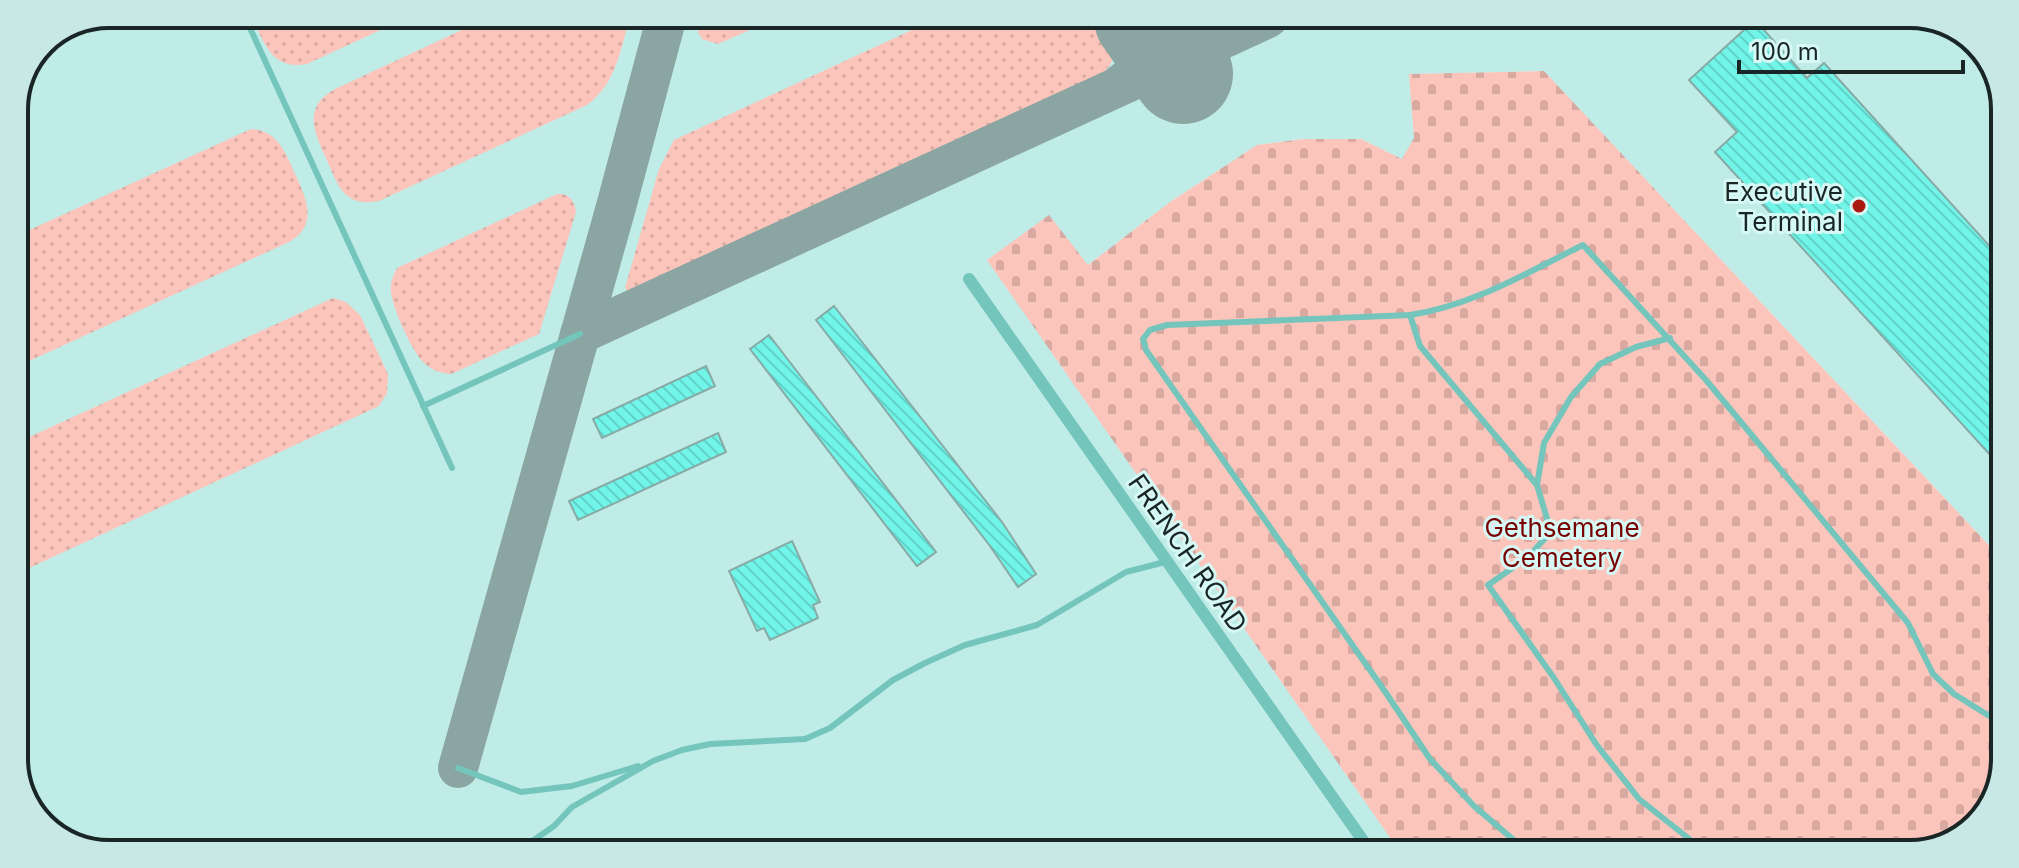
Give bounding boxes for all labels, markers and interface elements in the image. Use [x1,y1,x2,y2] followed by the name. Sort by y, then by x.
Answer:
[1739,24,1963,74] scale bar
[1751,37,1819,66] text: 100 m
[1724,176,1843,237] place label: Executive Terminal
[1850,197,1868,215] marker: Executive Terminal
[1122,468,1254,638] street label: FRENCH ROAD
[1484,512,1640,573] park label: Gethsemane Cemetery

